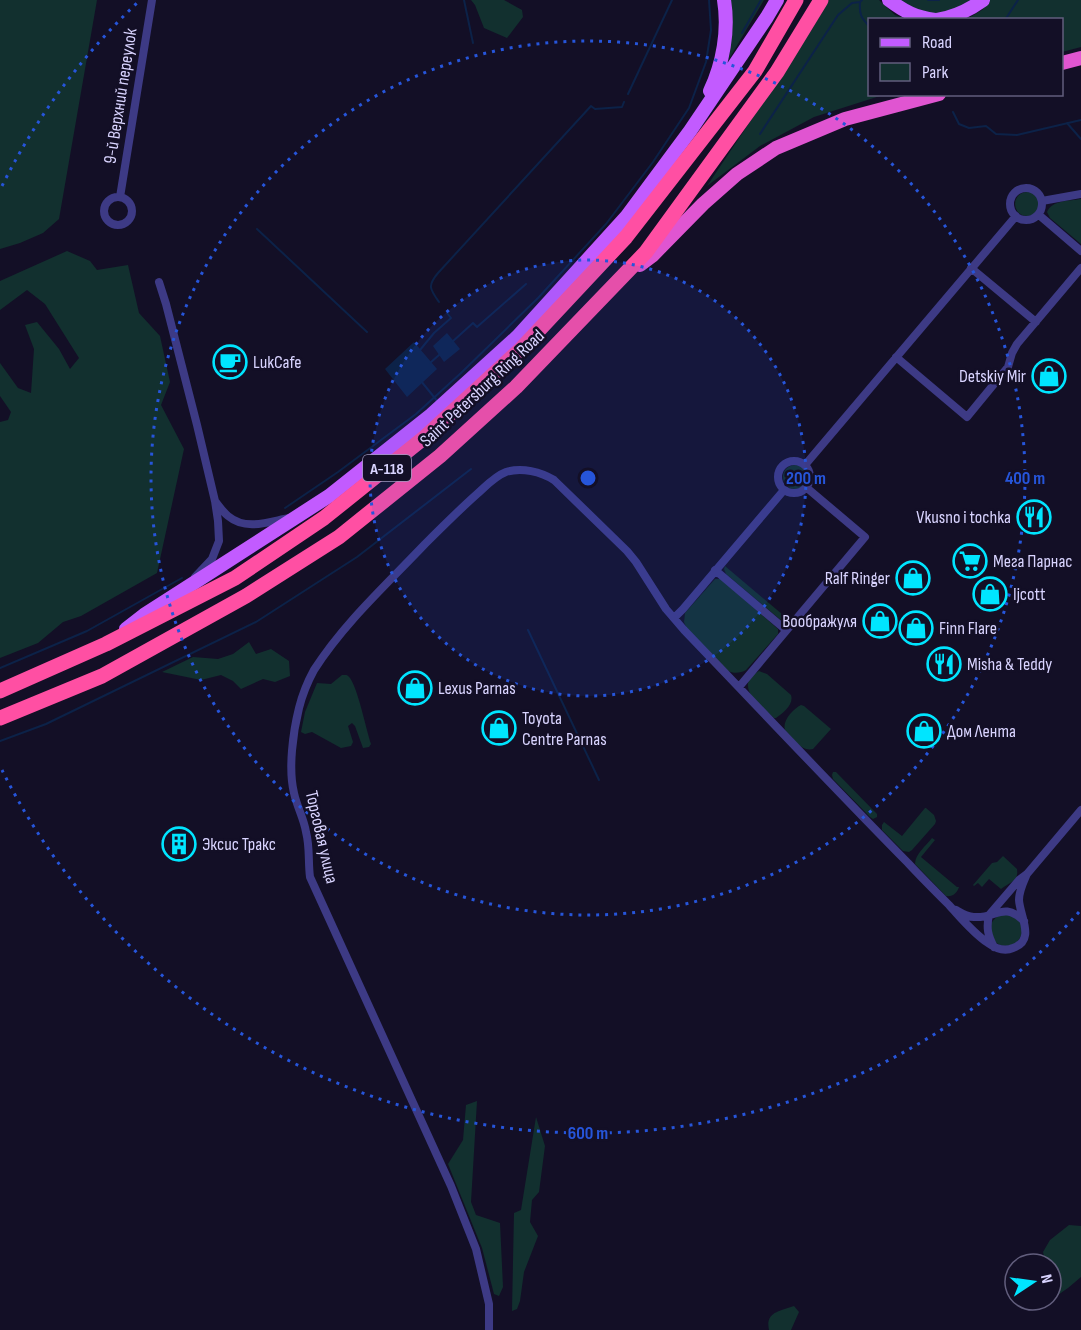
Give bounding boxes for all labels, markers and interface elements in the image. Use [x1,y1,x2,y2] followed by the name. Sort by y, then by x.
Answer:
[868,18,1063,96] legend
[99,27,142,165] street label: 9-й Верхний переулок
[922,32,952,53] text: Road
[922,62,948,83] text: Park
[416,325,549,451] street label: Saint Petersburg Ring Road
[212,344,248,380] cafe icon: LukCafe
[253,352,301,373] place label: LukCafe
[1031,358,1067,394] shop icon: Detskiy Mir
[959,366,1026,387] place label: Detskiy Mir
[363,455,411,481] road number: А-118
[578,468,598,488] centre of rings
[786,468,826,489] text: 200 m
[1005,468,1045,489] text: 400 m
[1016,499,1052,535] restaurant icon: Vkusno i tochka
[916,507,1011,528] place label: Vkusno i tochka
[952,543,988,579] supermarket icon: Мега Парнас
[993,551,1073,572] place label: Мега Парнас
[895,560,931,596] shop icon: Ralf Ringer
[825,568,890,589] place label: Ralf Ringer
[972,576,1008,612] shop icon: Ijcott
[1013,584,1046,605] place label: Ijcott
[862,603,898,639] shop icon: Воображуля
[898,610,934,646] shop icon: Finn Flare
[782,611,857,632] place label: Воображуля
[939,618,997,639] place label: Finn Flare
[926,646,962,682] restaurant icon: Misha & Teddy
[967,654,1052,675] place label: Misha & Teddy
[397,670,433,706] shop icon: Lexus Parnas
[438,678,516,699] place label: Lexus Parnas
[522,708,607,750] place label: Toyota Centre Parnas
[481,710,517,746] shop icon: Toyota Centre Parnas
[906,713,942,749] shop icon: Дом Лента
[947,721,1016,742] place label: Дом Лента
[301,789,342,886] street label: Торговая улица
[161,826,197,862] building icon: Эксис Тракс
[202,834,276,855] place label: Эксис Тракс
[568,1123,608,1144] text: 600 m
[1003,1252,1063,1312] north arrow
[1036,1273,1056,1285] text: N

